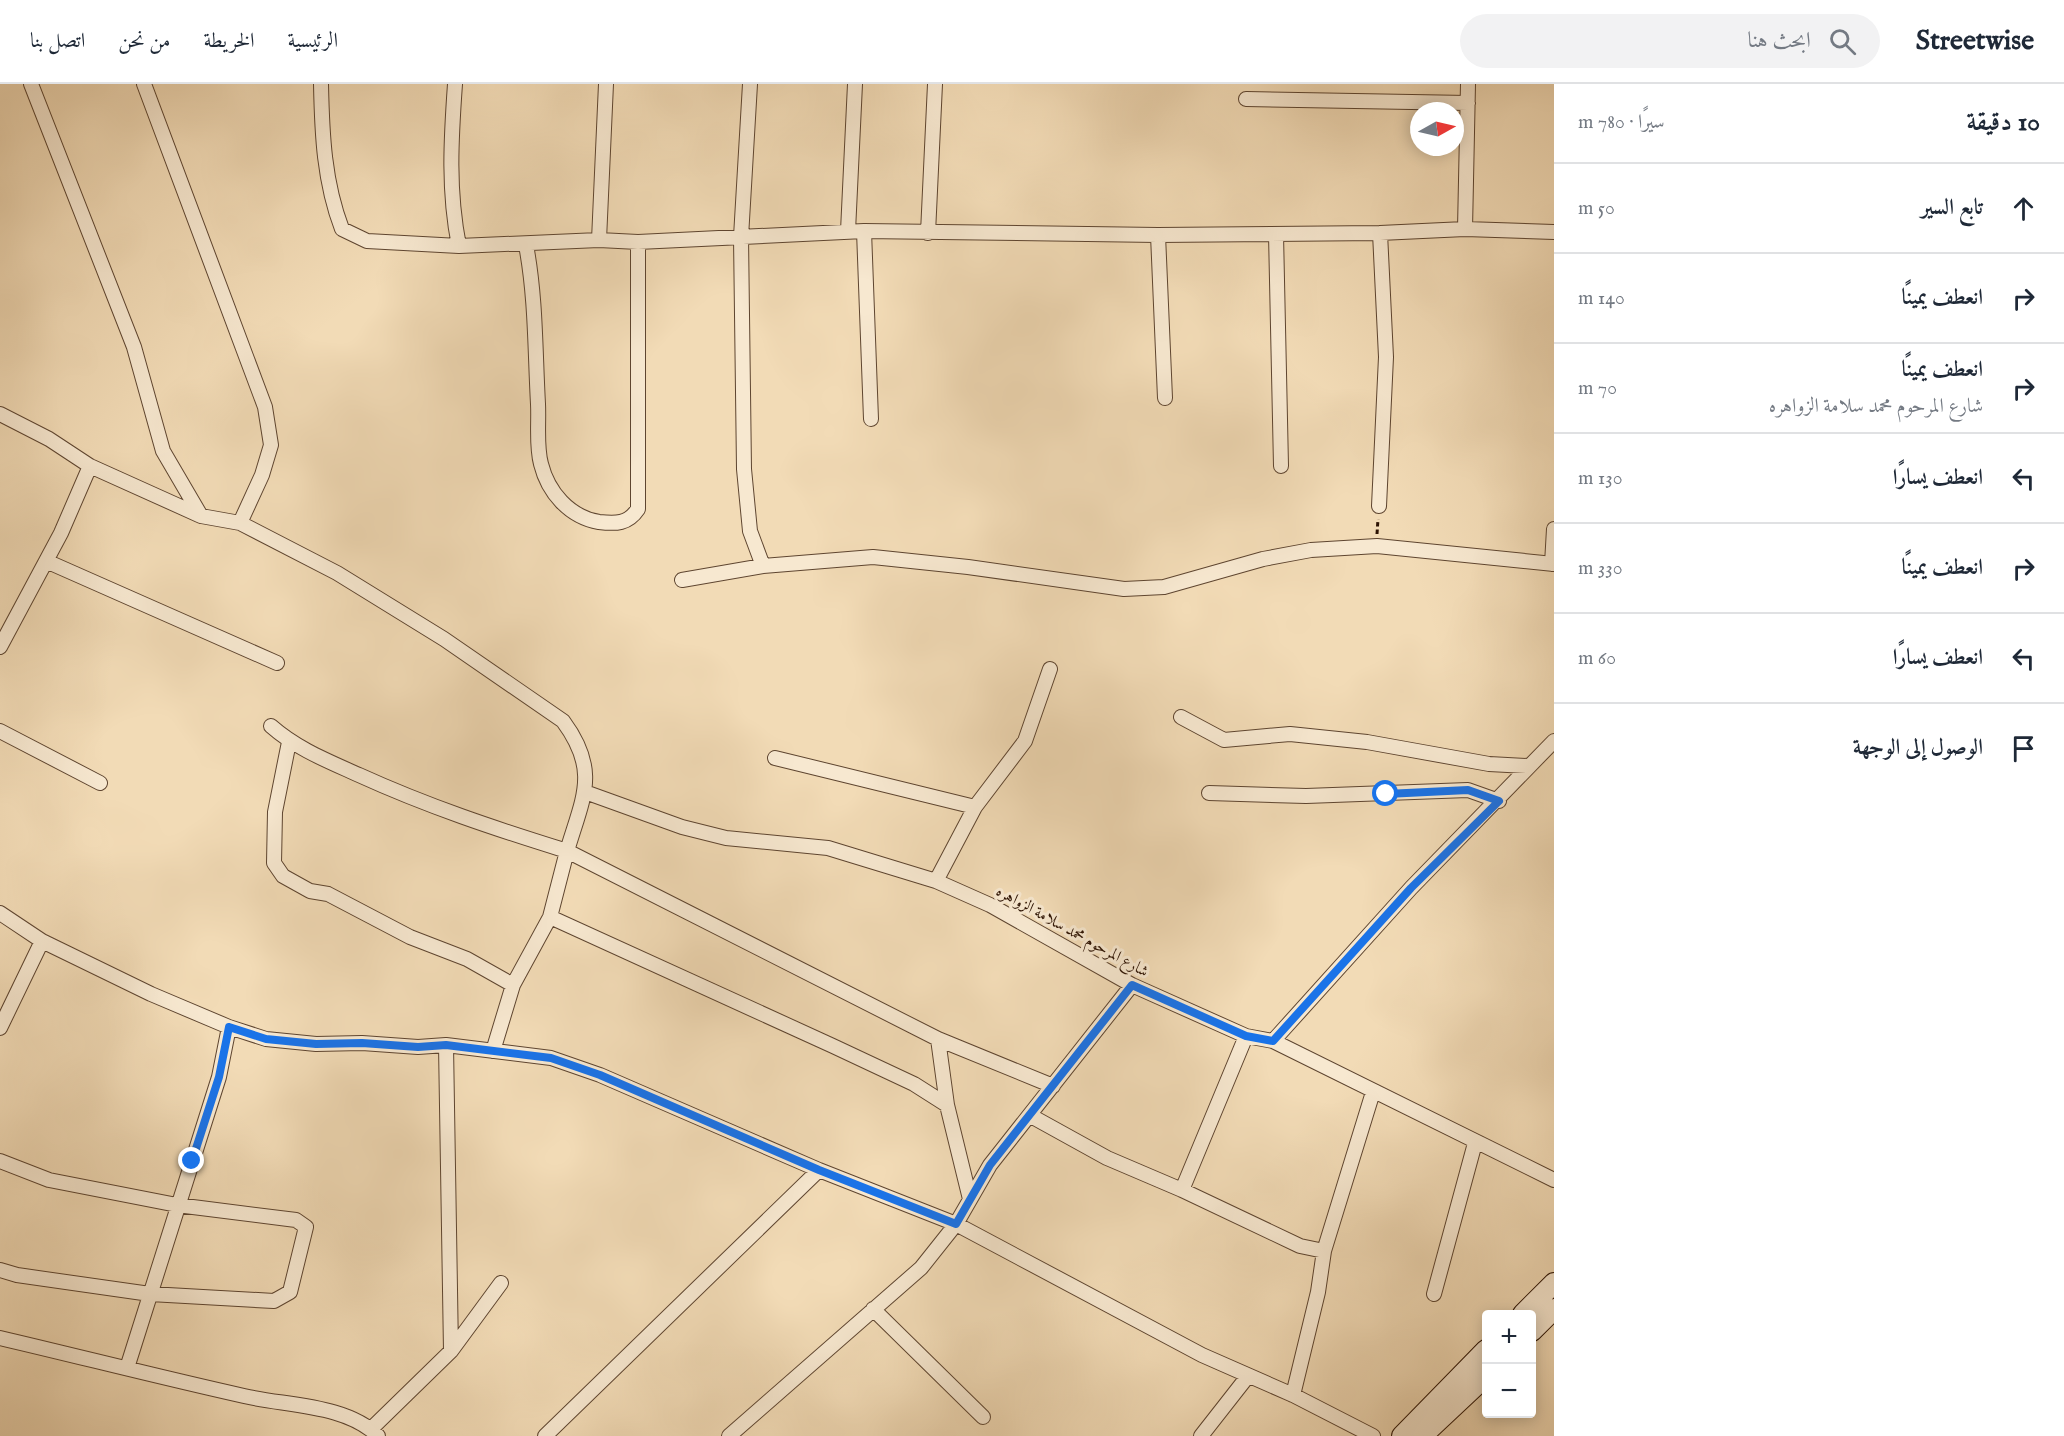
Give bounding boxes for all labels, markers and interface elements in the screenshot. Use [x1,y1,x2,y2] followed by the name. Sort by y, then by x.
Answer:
[1460,14,1880,68] search box
[1916,24,2034,59] text: Streetwise
[1826,25,1859,58] icon: search
[1747,27,1811,55] text: ابحث هنا
[30,28,85,55] text: اتصل بنا
[118,28,170,55] text: من نحن
[203,28,255,55] text: الخريطة
[288,28,338,55] text: الرئيسية
[1410,102,1464,156] north arrow
[1967,106,2040,139] text: 10 دقيقة
[1578,110,1665,135] text: سيرًا · 780 m
[2007,192,2040,225] icon: ahead
[1921,194,1983,222] text: تابع السير
[1578,196,1615,221] text: 50 m
[2007,282,2040,315] icon: right
[1902,284,1983,312] text: انعطف يمينًا
[1578,286,1625,311] text: 140 m
[1902,356,1983,384] text: انعطف يمينًا
[2007,372,2040,405] icon: right
[1578,376,1617,401] text: 70 m
[1769,394,1983,419] text: شارع المرحوم محمد سلامة الزواهره
[2007,462,2040,495] icon: left
[1893,464,1983,492] text: انعطف يسارًا
[1578,466,1623,491] text: 130 m
[2007,552,2040,585] icon: right
[1902,554,1983,582] text: انعطف يمينًا
[1578,556,1623,581] text: 330 m
[2007,642,2040,675] icon: left
[1893,644,1983,672] text: انعطف يسارًا
[1578,646,1616,671] text: 60 m
[2007,732,2040,765] icon: arrive
[1853,734,1983,762] text: الوصول إلى الوجهة
[1372,780,1398,806] route start
[991,882,1152,985] street label: شارع المرحوم محمد سلامة الزواهره
[178,1147,204,1173] route end
[1482,1310,1536,1418] map controls
[1482,1310,1536,1364] button: +
[1482,1364,1536,1418] button: −

